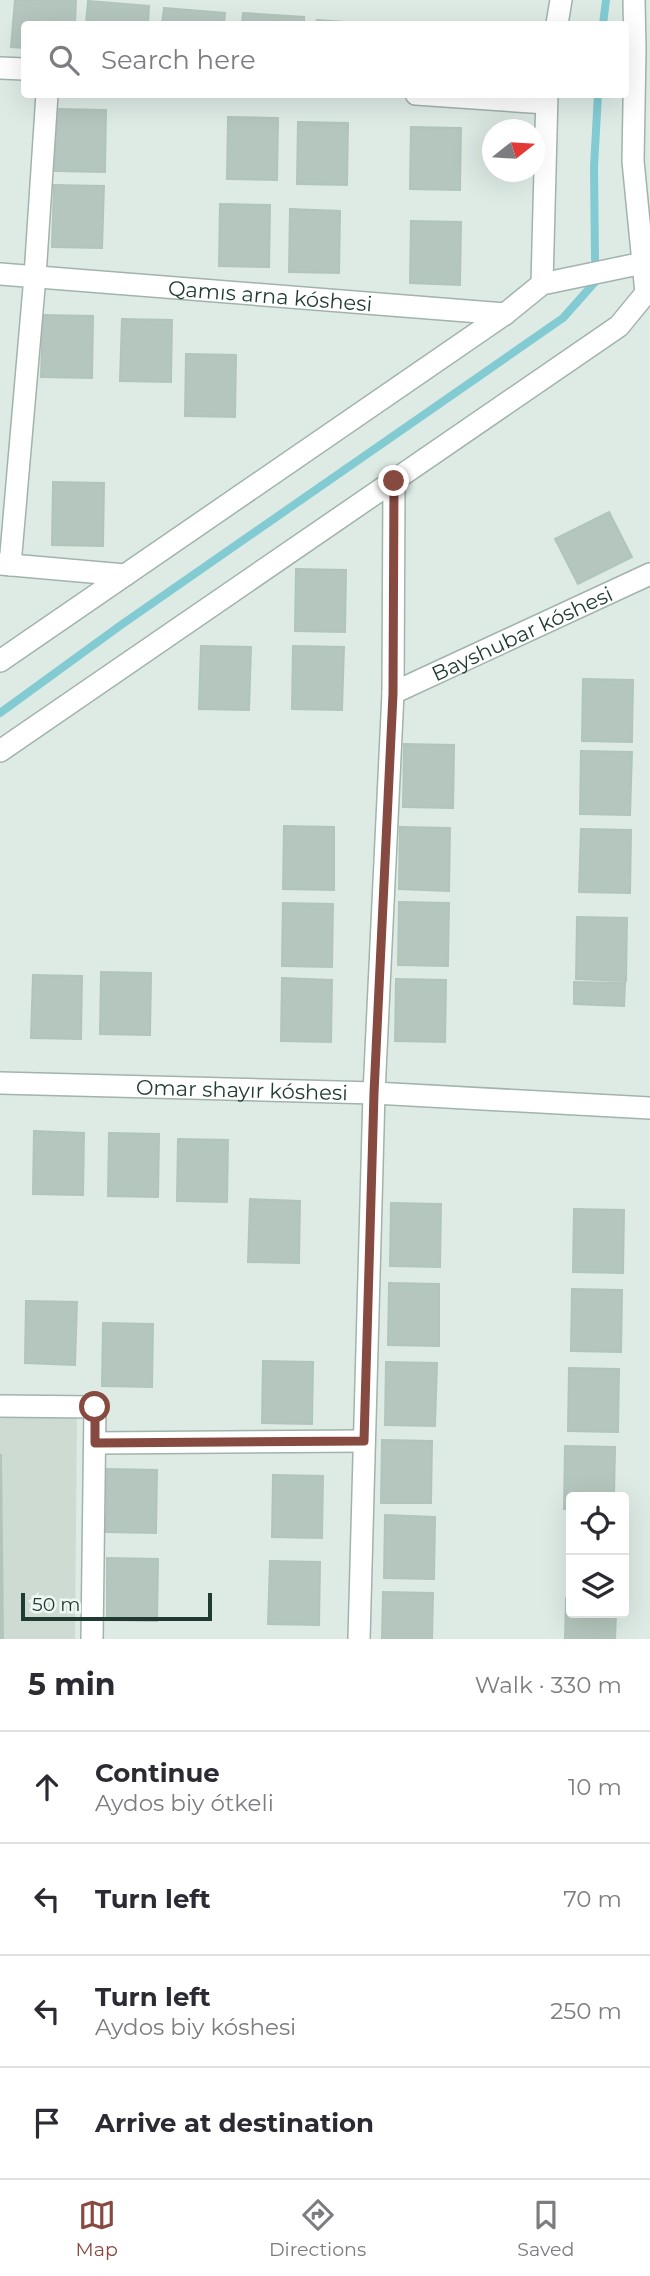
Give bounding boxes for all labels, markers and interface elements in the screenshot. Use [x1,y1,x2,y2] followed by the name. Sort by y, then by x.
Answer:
[21,21,629,98] search box
[45,41,83,79] icon: search
[101,44,256,76] text: Search here
[482,119,545,182] north arrow
[167,275,373,316] street label: Qamıs arna kóshesi
[378,465,409,496] route end
[427,581,616,686] street label: Bayshubar kóshesi
[136,1074,348,1105] street label: Omar shayır kóshesi
[79,1391,110,1422] route start
[566,1492,629,1618] map controls
[566,1492,629,1555] button: locate
[566,1555,629,1618] button: layers
[21,1590,212,1622] scale bar
[32,1593,80,1616] text: 50 m
[28,1666,116,1703] text: 5 min
[475,1671,622,1699] text: Walk · 330 m
[95,1757,220,1789] text: Continue
[28,1768,66,1806] icon: ahead
[568,1773,622,1801] text: 10 m
[95,1789,274,1817] text: Aydos biy ótkeli
[28,1880,66,1918] icon: left
[95,1883,211,1915] text: Turn left
[563,1885,622,1913] text: 70 m
[95,1981,211,2013] text: Turn left
[28,1992,66,2030] icon: left
[550,1997,622,2025] text: 250 m
[95,2013,296,2041] text: Aydos biy kóshesi
[28,2104,66,2142] icon: arrive
[95,2107,374,2139] text: Arrive at destination
[76,2196,118,2261] tab: Map
[269,2196,366,2261] tab: Directions
[517,2196,574,2261] tab: Saved

